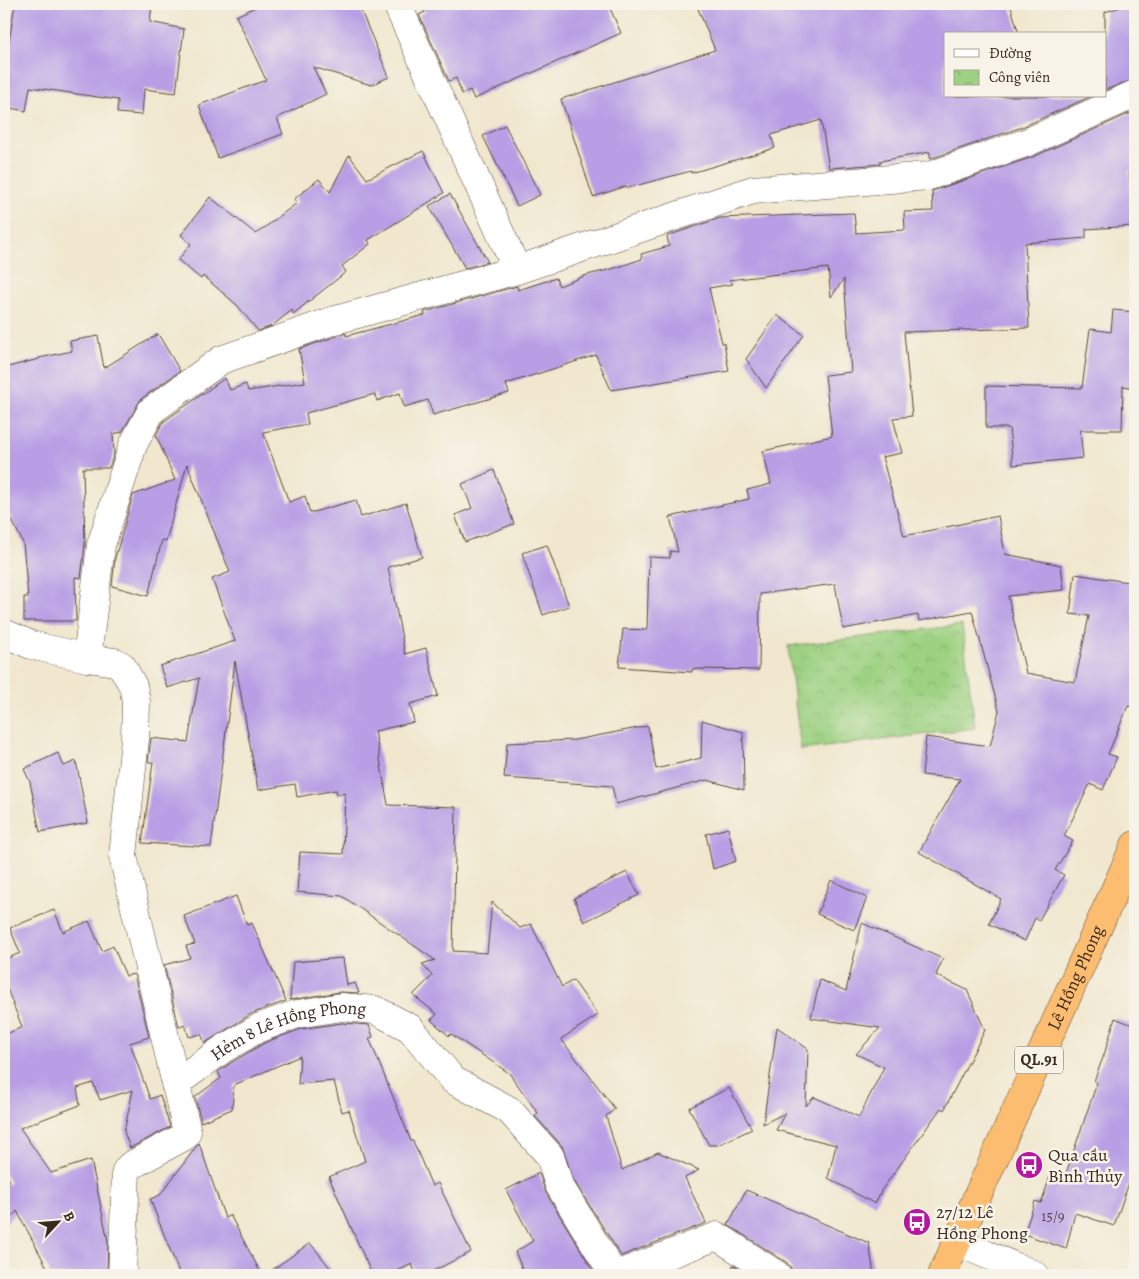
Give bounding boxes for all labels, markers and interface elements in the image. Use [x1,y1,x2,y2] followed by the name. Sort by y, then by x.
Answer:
[944,32,1106,98] legend
[989,43,1032,63] text: Đường
[989,67,1050,87] text: Công viên
[1041,921,1110,1034] street label: Lê Hồng Phong
[205,995,367,1066] street label: Hẻm 8 Lê Hồng Phong
[1015,1046,1063,1074] road number: QL.91
[1048,1143,1123,1188] place label: Qua cầu Bình Thủy
[1014,1150,1044,1180] bus stop icon: Qua cầu Bình Thủy
[32,1196,82,1246] north arrow
[936,1200,1028,1245] place label: 27/12 Lê Hồng Phong
[1041,1206,1065,1226] house number: 15/9
[902,1207,932,1237] bus stop icon: 27/12 Lê Hồng Phong
[59,1208,80,1225] text: B

